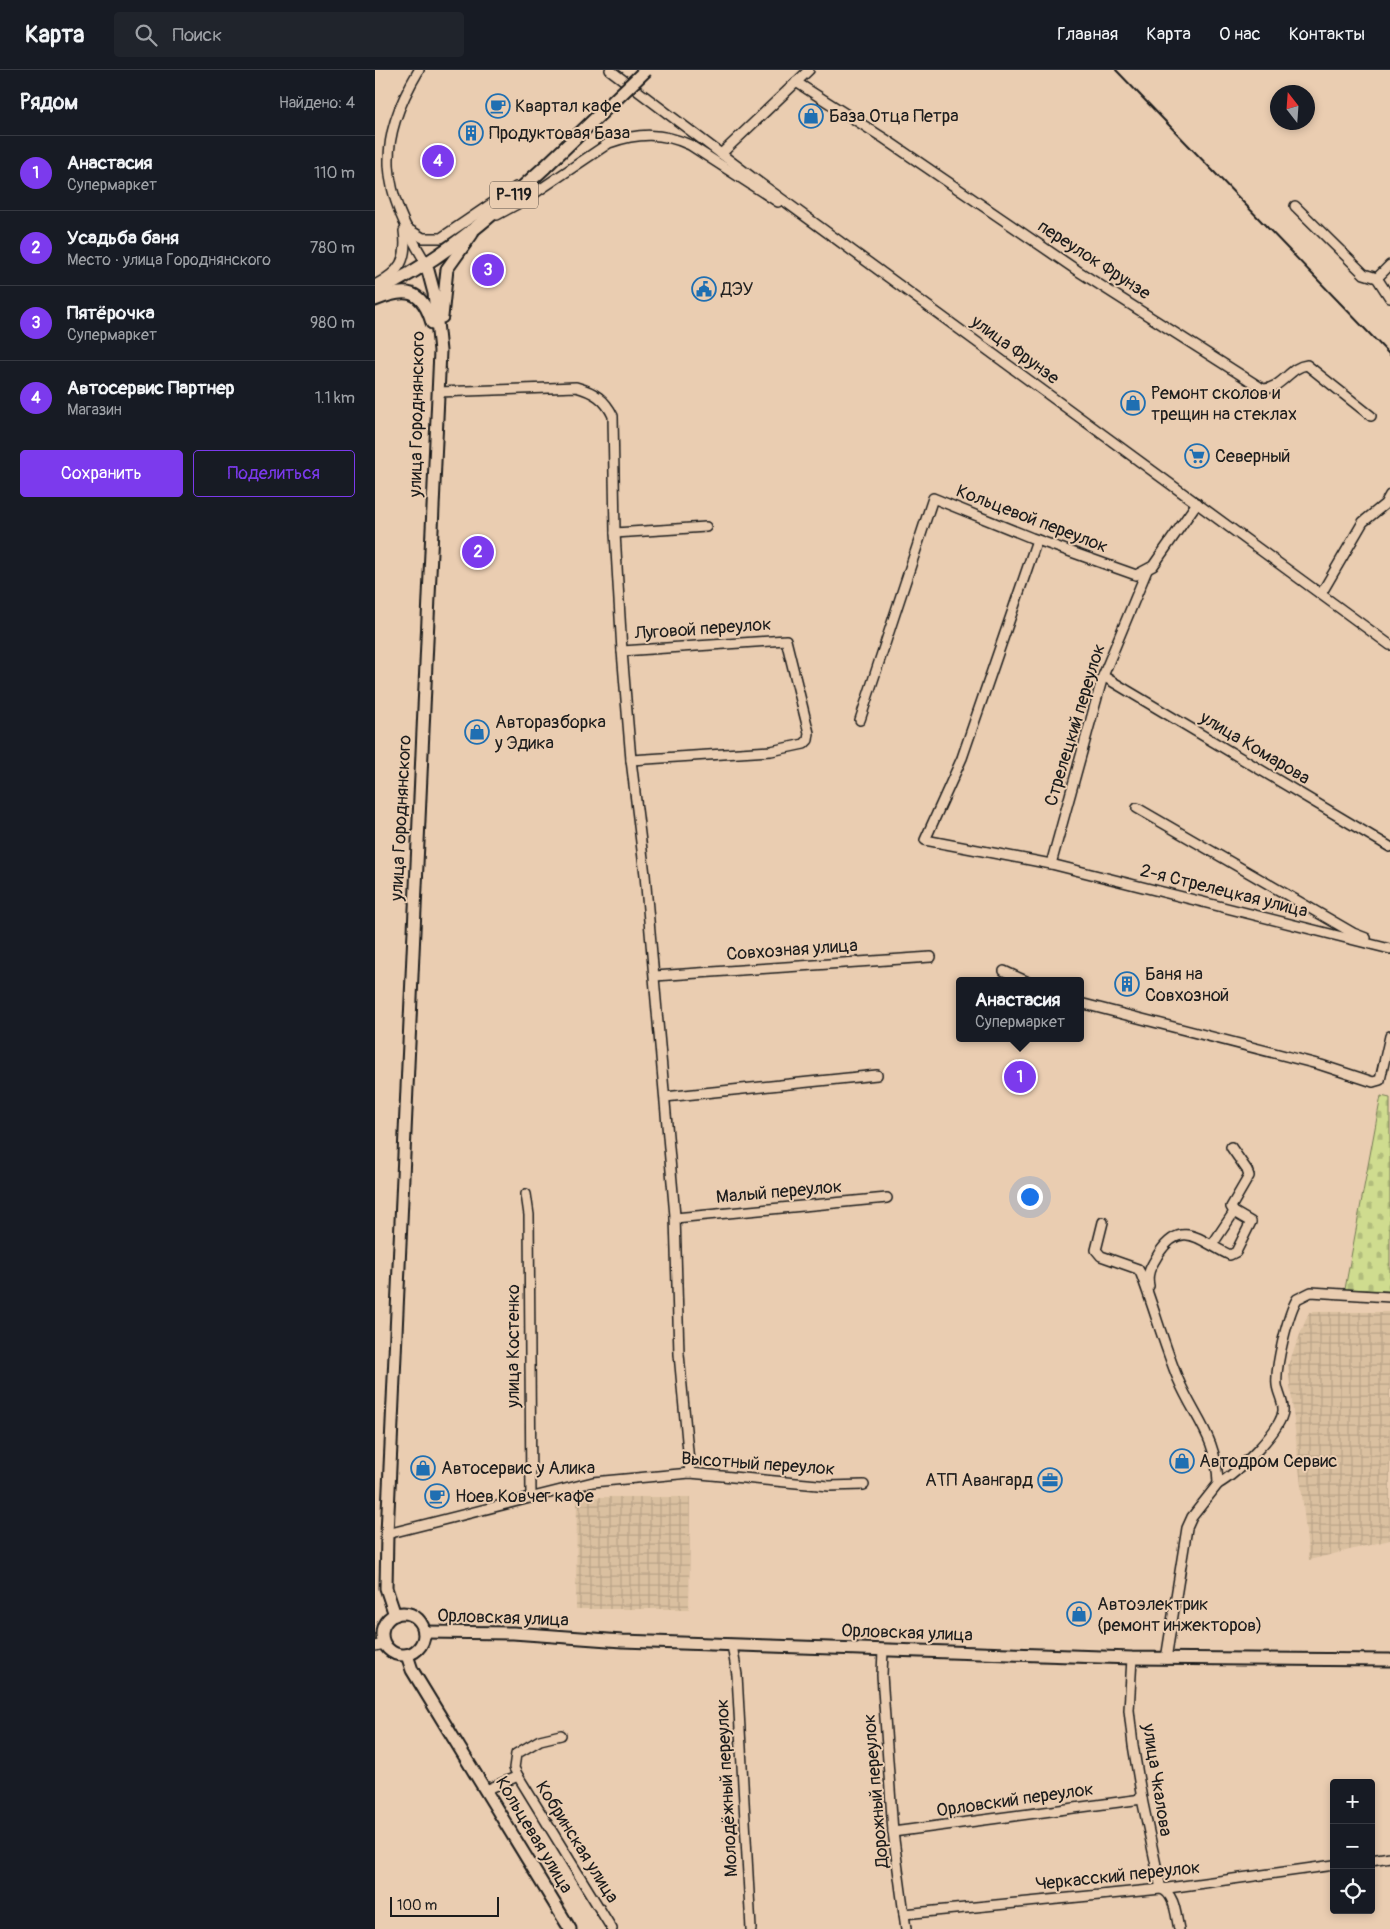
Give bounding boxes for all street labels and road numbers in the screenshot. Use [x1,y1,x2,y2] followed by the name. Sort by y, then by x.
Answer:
[490,182,538,208] road number: Р-119
[1033,215,1155,305] street label: переулок Фрунзе
[966,310,1064,390] street label: улица Фрунзе
[404,330,430,498] street label: улица Городнянского
[953,480,1111,558] street label: Кольцевой переулок
[633,613,772,645] street label: Луговой переулок
[1039,641,1111,809] street label: Стрелецкий переулок
[1195,706,1314,790] street label: улица Комарова
[385,734,417,903] street label: улица Городнянского
[1138,859,1310,923] street label: 2-я Стрелецкая улица
[726,934,858,966] street label: Совхозная улица
[715,1175,843,1209] street label: Малый переулок
[502,1284,525,1409] street label: улица Костенко
[680,1447,836,1481] street label: Высотный переулок
[437,1604,569,1632] street label: Орловская улица
[841,1619,973,1647] street label: Орловская улица
[711,1698,743,1878] street label: Молодёжный переулок
[858,1713,894,1870] street label: Дорожный переулок
[1137,1721,1177,1838] street label: улица Чкалова
[490,1772,578,1898] street label: Кольцевая улица
[530,1777,624,1907] street label: Кобринская улица
[935,1778,1095,1822] street label: Орловский переулок
[1035,1856,1201,1896] street label: Черкасский переулок

